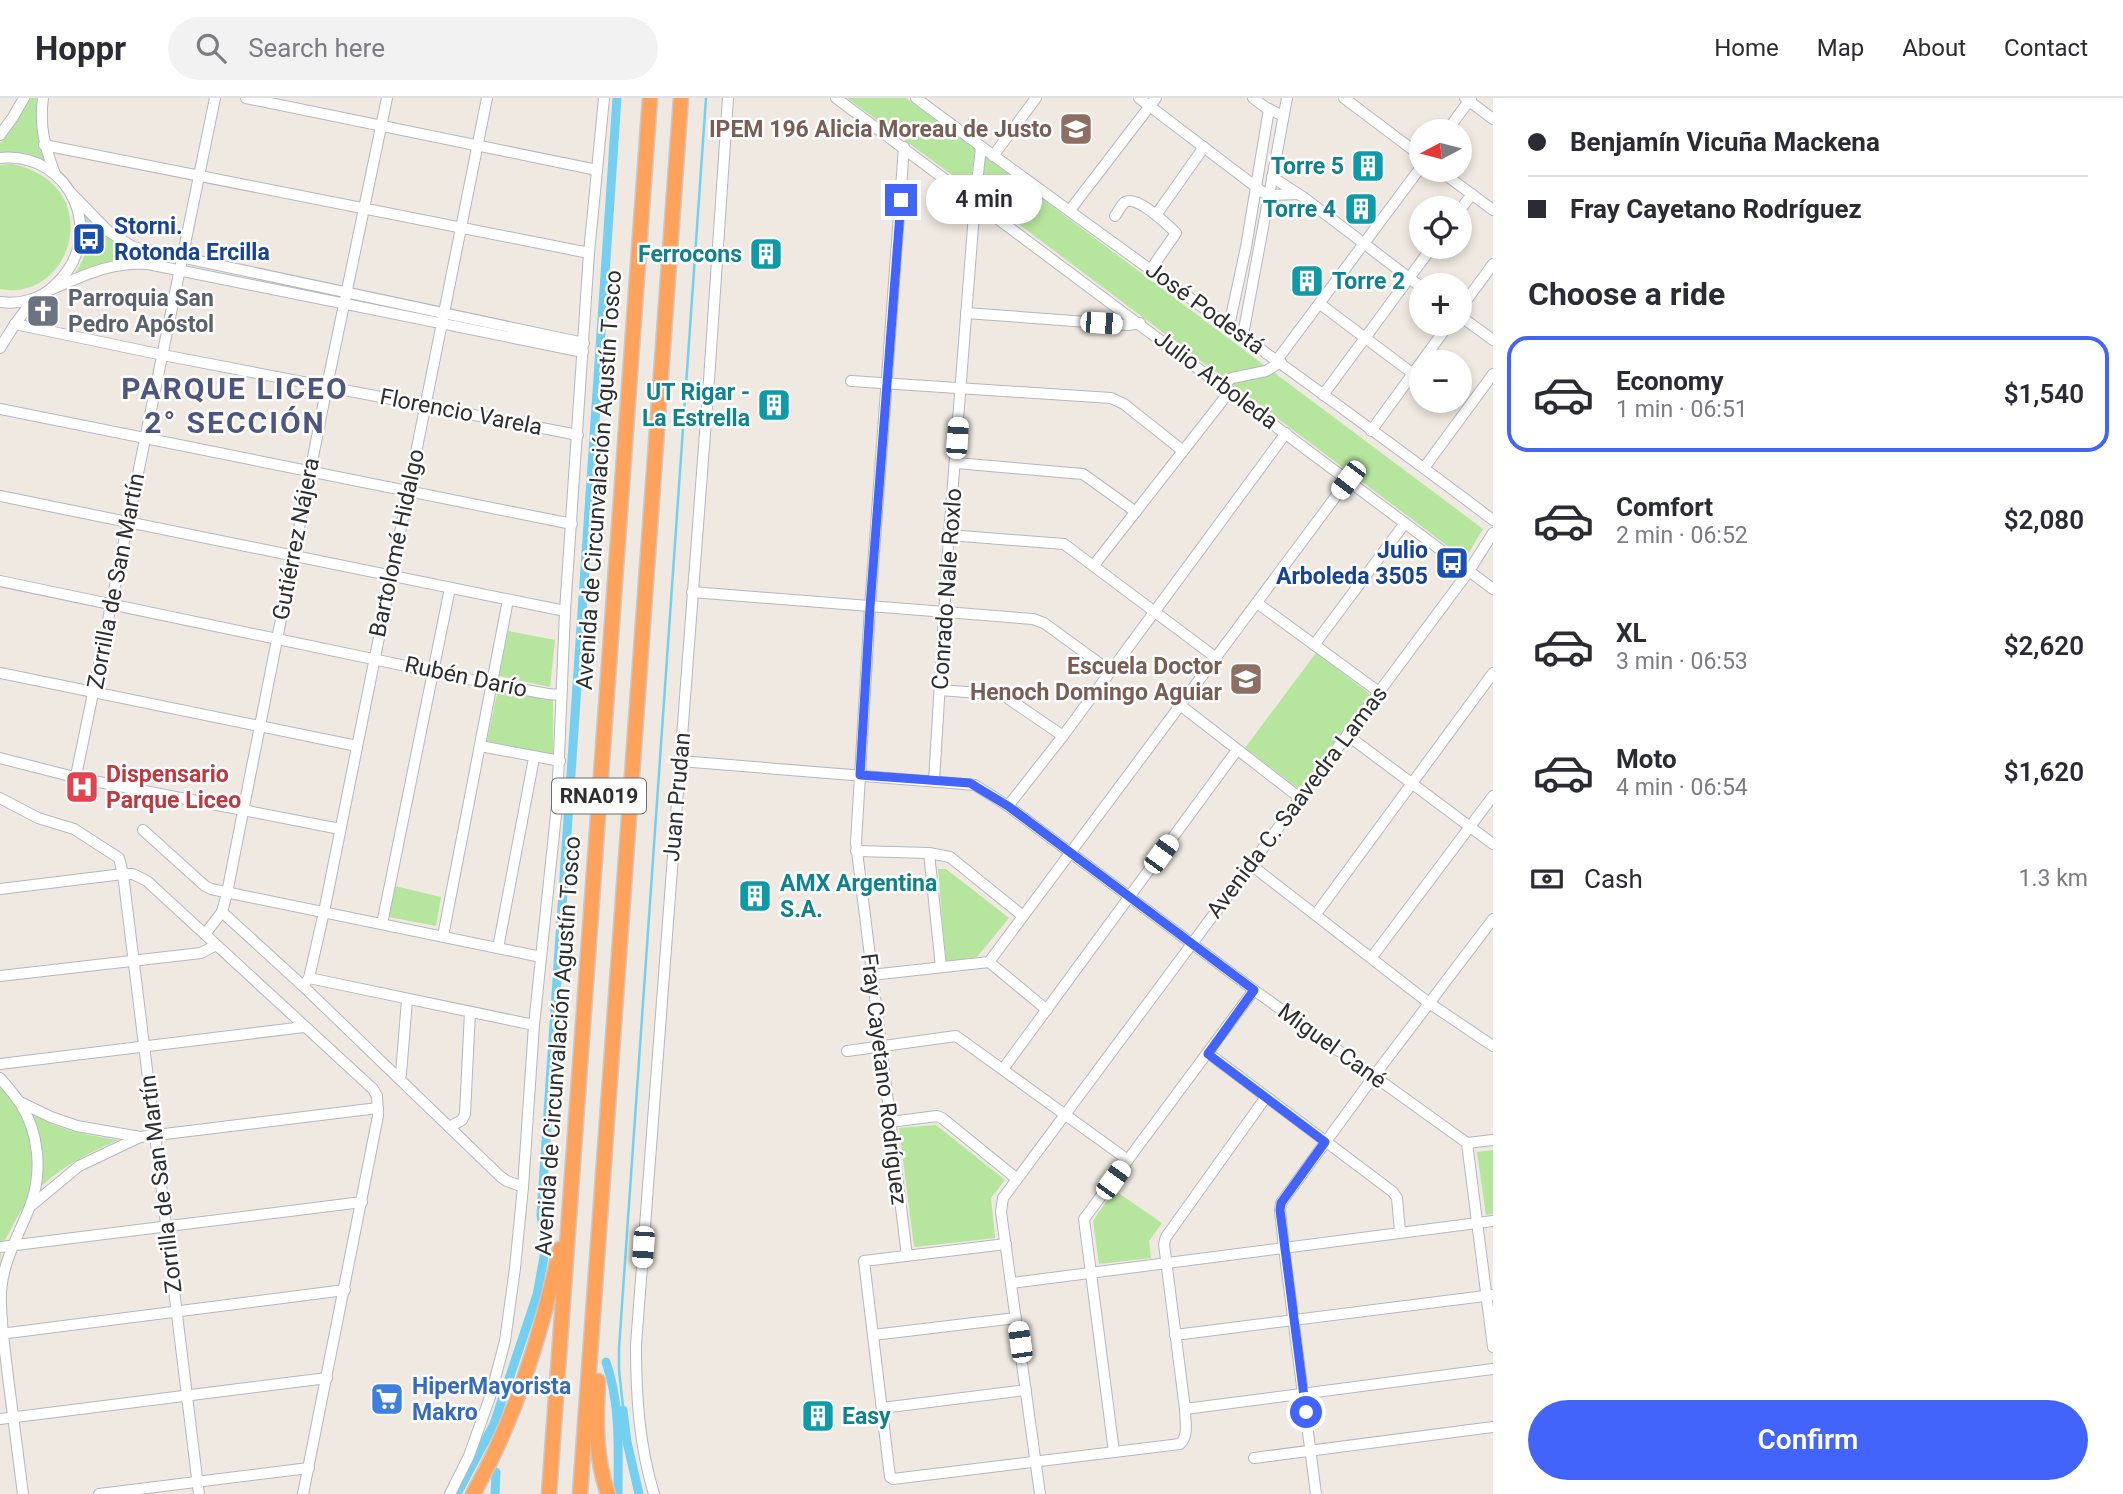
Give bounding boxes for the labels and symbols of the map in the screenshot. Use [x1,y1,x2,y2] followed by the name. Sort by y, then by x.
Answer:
[1057,110,1095,148] school or university icon: IPEM 196 Alicia Moreau de Justo
[709,116,1052,143] place label: IPEM 196 Alicia Moreau de Justo
[1409,119,1472,182] north arrow
[1349,147,1387,185] building icon: Torre 5
[1271,153,1344,180] place label: Torre 5
[926,176,1041,224] callout: 4 min
[885,184,917,216] route end
[1342,190,1380,228] building icon: Torre 4
[1263,196,1336,223] place label: Torre 4
[114,213,270,266] place label: Storni. Rotonda Ercilla
[70,220,108,258] bus stop icon: Storni. Rotonda Ercilla
[747,235,785,273] building icon: Ferrocons
[638,241,742,268] place label: Ferrocons
[1140,256,1270,360] street label: José Podestá
[1288,262,1326,300] building icon: Torre 2
[1332,268,1405,295] place label: Torre 2
[571,269,627,691] street label: Avenida de Circunvalación Agustín Tosco
[68,285,214,338] place label: Parroquia San Pedro Apóstol
[24,292,62,330] church icon: Parroquia San Pedro Apóstol
[1080,311,1123,335] car
[1149,325,1283,435] street label: Julio Arboleda
[121,371,349,440] district label: PARQUE LICEO 2° SECCIÓN
[642,379,750,432] place label: UT Rigar - La Estrella
[378,383,544,441] street label: Florencio Varela
[755,386,793,424] building icon: UT Rigar - La Estrella
[946,416,969,460] car
[364,447,430,639] street label: Bartolomé Hidalgo
[267,456,325,622] street label: Gutiérrez Nájera
[1327,457,1370,503] car
[82,471,150,691] street label: Zorrilla de San Martín
[926,487,968,691] street label: Conrado Nale Roxlo
[1276,537,1428,590] place label: Julio Arboleda 3505
[1433,544,1471,582] bus stop icon: Julio Arboleda 3505
[402,651,530,703] street label: Rubén Darío
[970,653,1223,706] place label: Escuela Doctor Henoch Domingo Aguiar
[1227,660,1265,698] school or university icon: Escuela Doctor Henoch Domingo Aguiar
[1201,681,1393,923] street label: Avenida C. Saavedra Lamas
[658,731,696,863] street label: Juan Prudan
[106,761,241,814] place label: Dispensario Parque Liceo
[63,768,101,806] hospital icon: Dispensario Parque Liceo
[552,778,646,814] road number: RNA019
[1141,831,1182,877] car
[530,835,586,1257] street label: Avenida de Circunvalación Agustín Tosco
[780,870,937,923] place label: AMX Argentina S.A.
[736,877,774,915] building icon: AMX Argentina S.A.
[855,952,913,1206] street label: Fray Cayetano Rodríguez
[1273,998,1391,1094] street label: Miguel Cané
[134,1073,188,1295] street label: Zorrilla de San Martín
[1093,1157,1134,1203] car
[632,1225,655,1269] car
[1007,1320,1034,1364] car
[412,1373,571,1426] place label: HiperMayorista Makro
[368,1380,406,1418] supermarket icon: HiperMayorista Makro
[1290,1396,1322,1428] route start
[799,1397,837,1435] building icon: Easy
[842,1403,891,1430] place label: Easy

